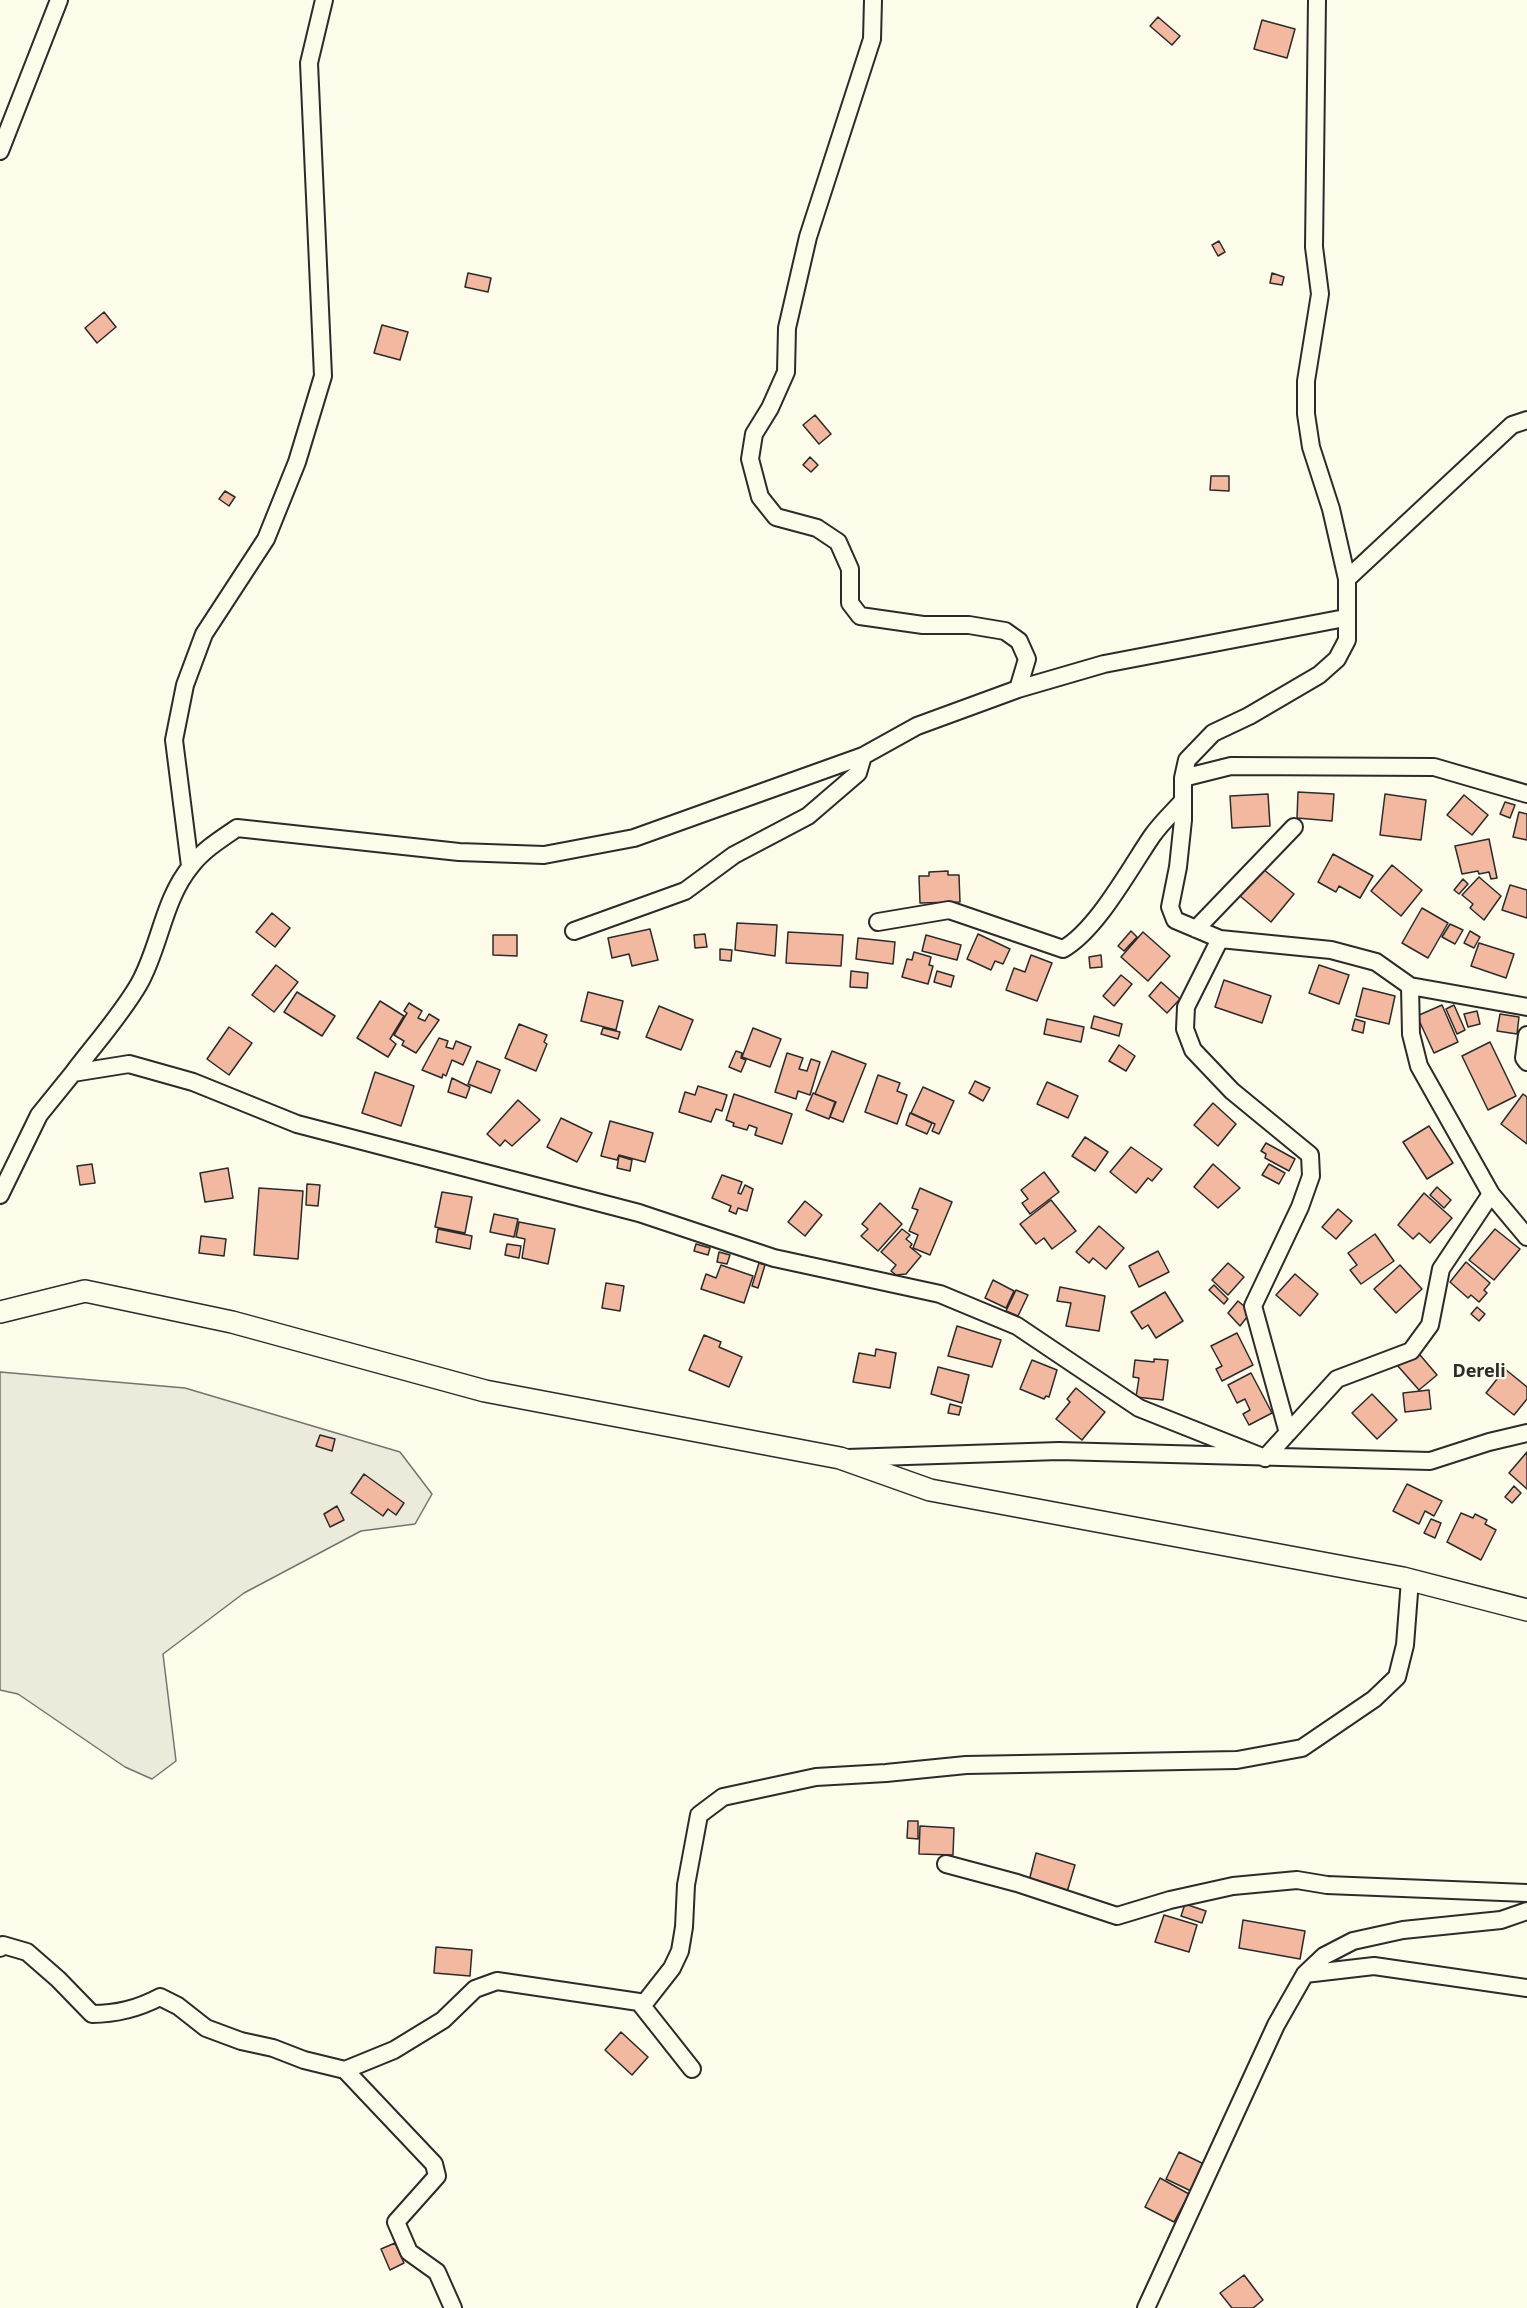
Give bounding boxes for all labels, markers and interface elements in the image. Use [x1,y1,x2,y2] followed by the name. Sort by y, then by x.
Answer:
[1452,1361,1506,1383] district label: Dereli

